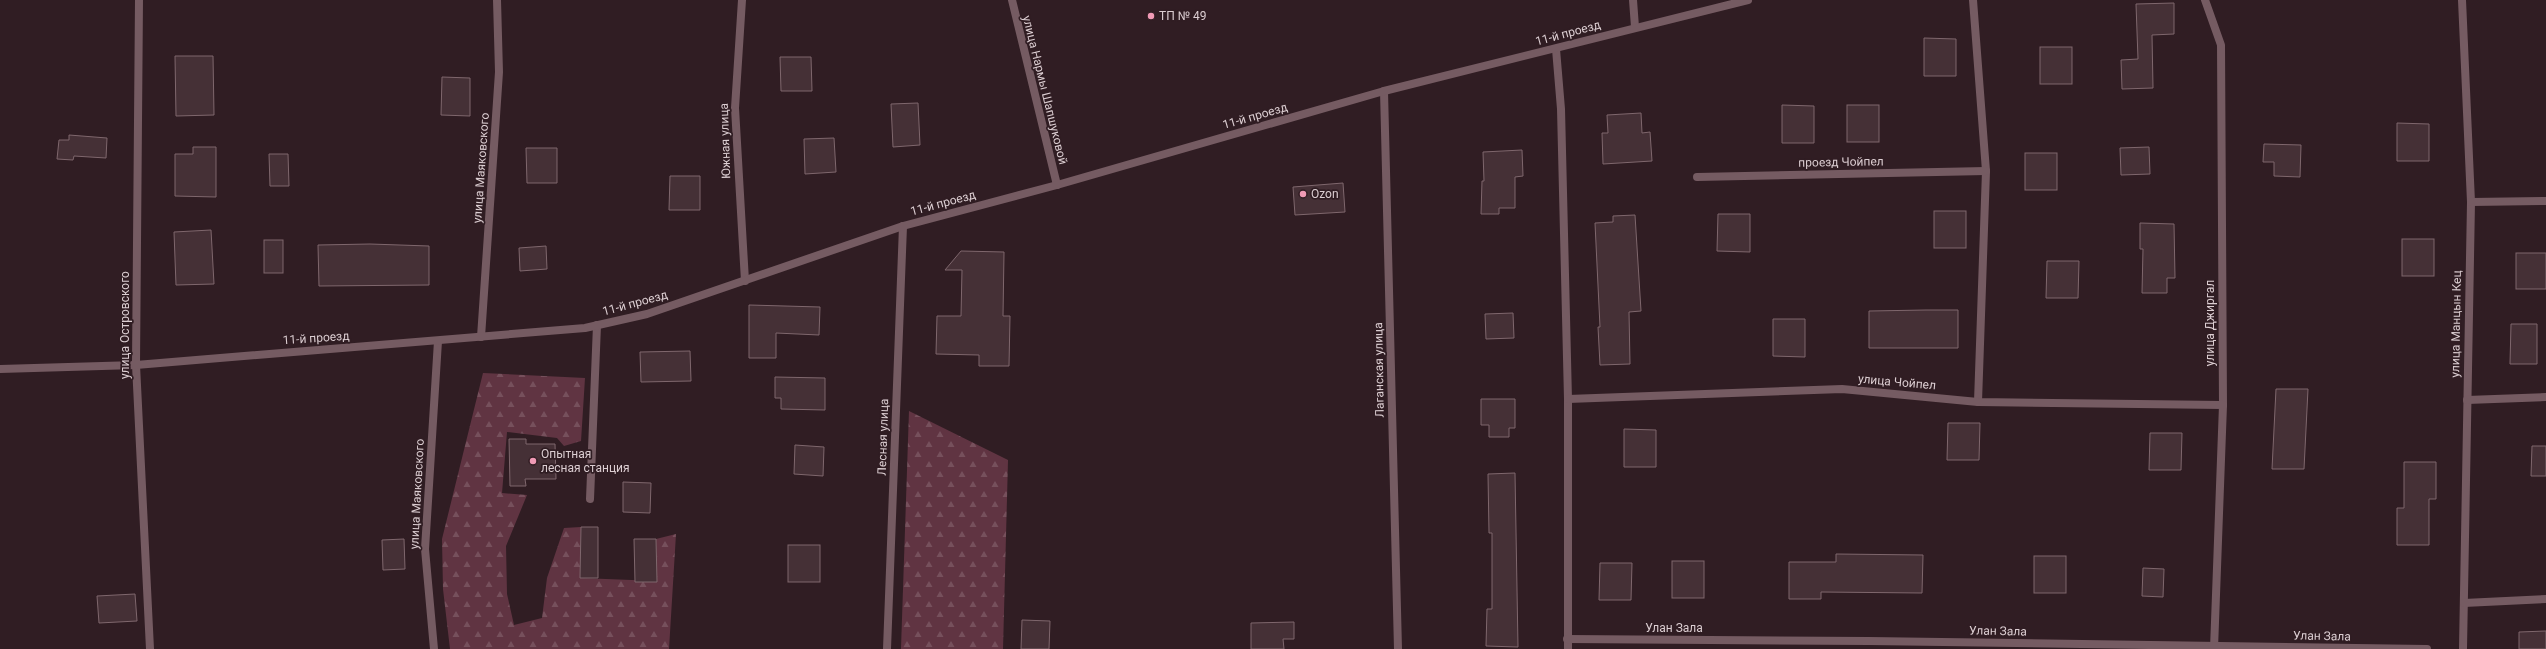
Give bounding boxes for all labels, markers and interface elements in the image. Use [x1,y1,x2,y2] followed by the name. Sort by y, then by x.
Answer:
[1159,9,1207,23] place label: ТП № 49
[1146,11,1156,21] marker: ТП № 49
[1020,14,1070,166] street label: улица Нармы Шапшуковой
[1534,18,1602,48] street label: 11-й проезд
[1221,100,1289,132] street label: 11-й проезд
[717,103,733,179] street label: Южная улица
[470,112,492,224] street label: улица Маяковского
[1798,154,1884,170] street label: проезд Чойпел
[1311,187,1339,201] place label: Ozon
[909,188,977,218] street label: 11-й проезд
[1298,189,1308,199] marker: Ozon
[2448,270,2464,378] street label: улица Манцын Кец
[118,271,132,379] street label: улица Островского
[2203,280,2217,366] street label: улица Джиргал
[601,288,669,318] street label: 11-й проезд
[1371,322,1387,418] street label: Лаганская улица
[282,329,350,347] street label: 11-й проезд
[1857,372,1937,392] street label: улица Чойпел
[875,398,891,476] street label: Лесная улица
[407,438,427,550] street label: улица Маяковского
[541,447,630,475] place label: Опытная лесная станция
[528,456,538,466] marker: Опытная лесная станция
[1645,621,1703,635] street label: Улан Зала
[1969,623,2027,639] street label: Улан Зала
[2293,628,2351,644] street label: Улан Зала

